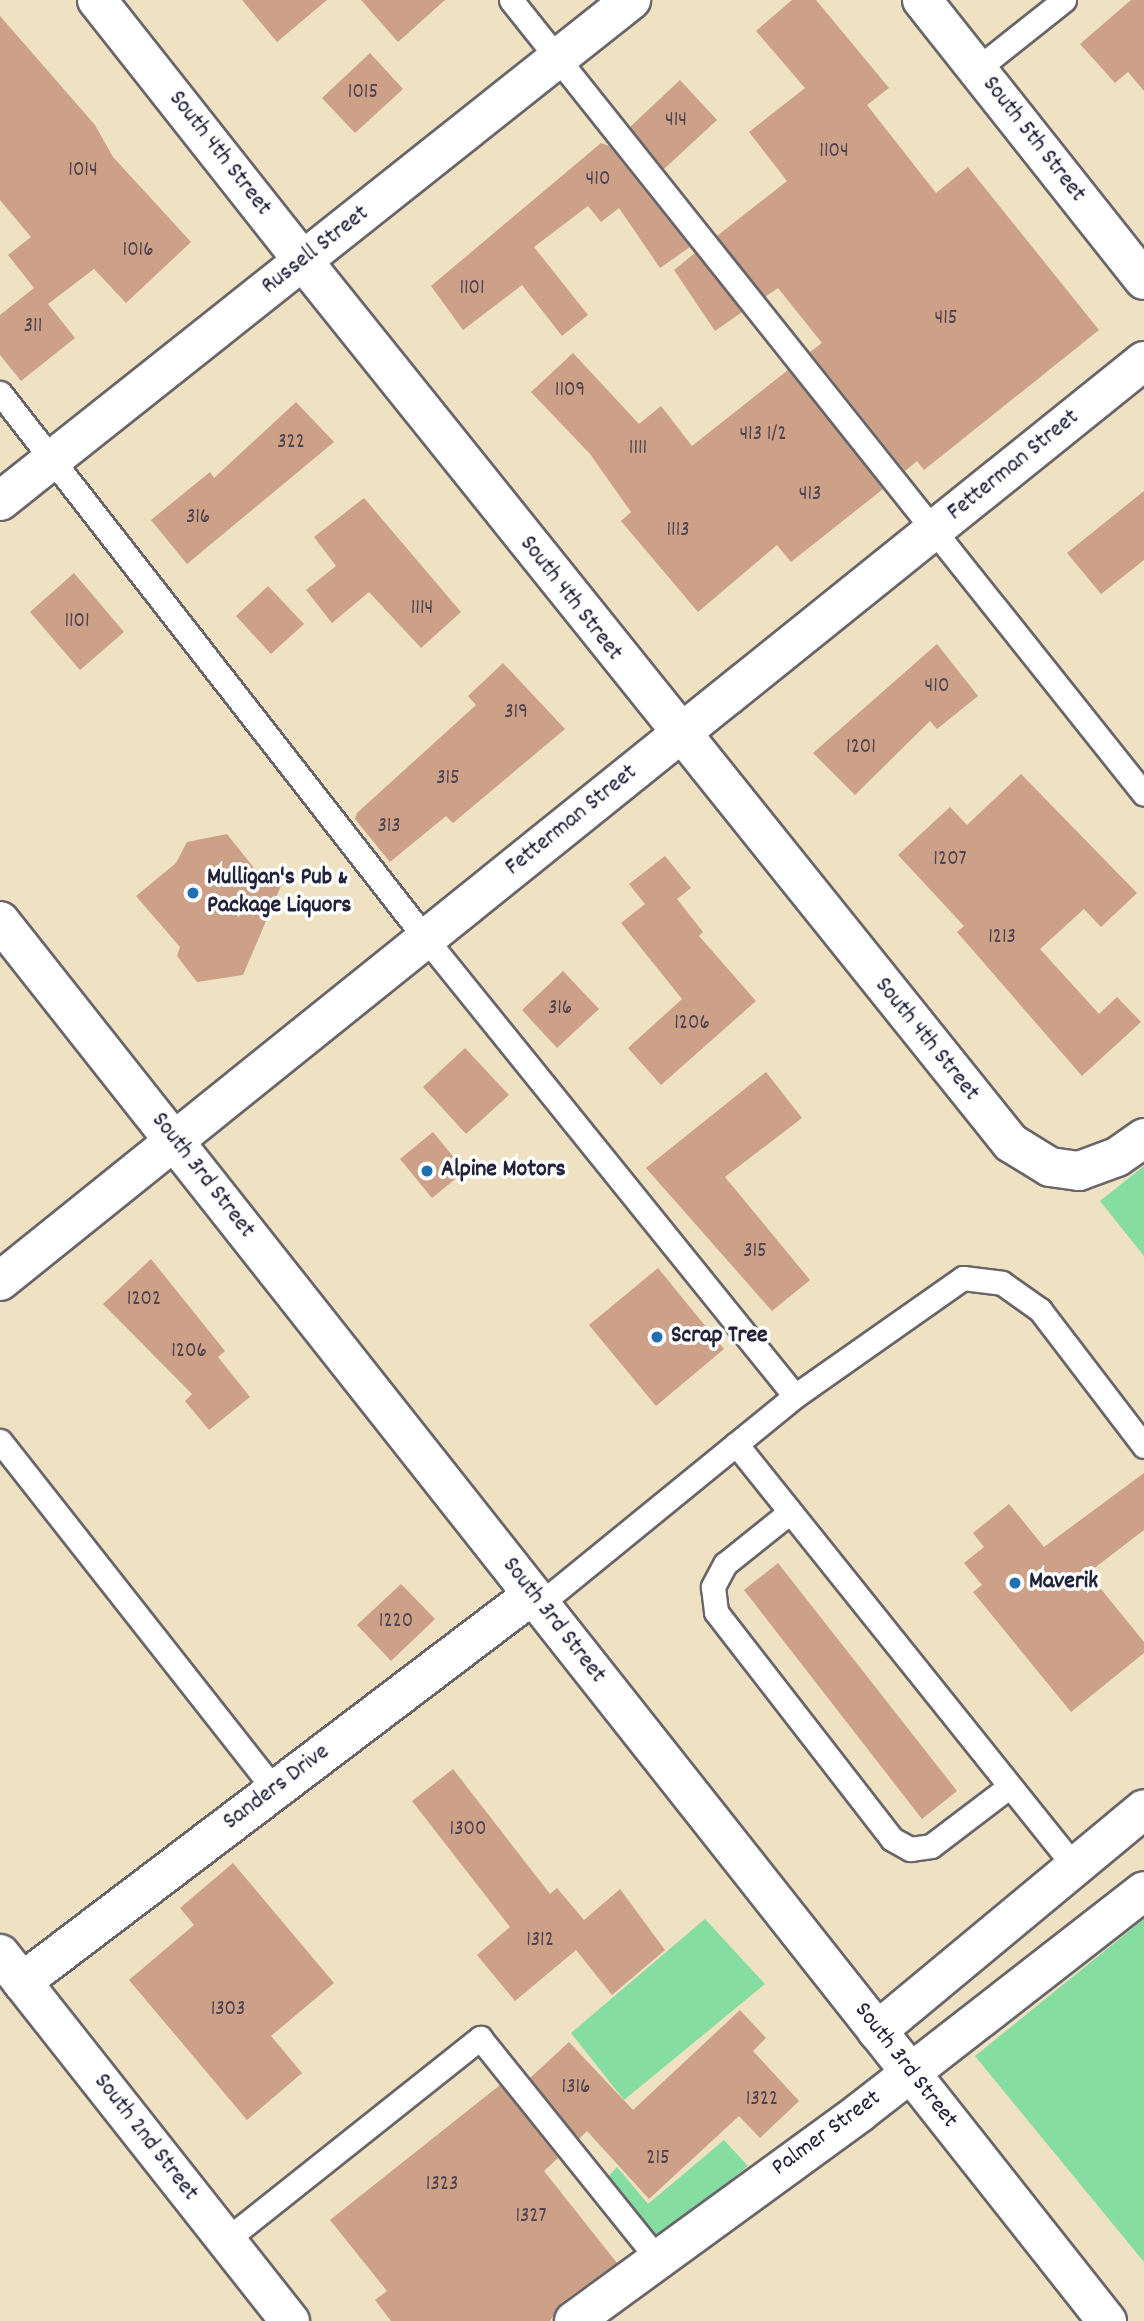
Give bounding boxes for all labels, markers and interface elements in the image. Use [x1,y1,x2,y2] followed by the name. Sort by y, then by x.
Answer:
[975,71,1091,209] street label: South 5th Street
[348,80,378,106] house number: 1015
[161,86,277,222] street label: South 4th Street
[665,108,687,134] house number: 414
[819,139,849,165] house number: 1104
[68,158,98,184] house number: 1014
[586,167,610,193] house number: 410
[257,200,375,302] street label: Russell Street
[123,238,153,264] house number: 1016
[459,276,485,302] house number: 1101
[934,306,958,332] house number: 415
[24,314,42,340] house number: 311
[555,378,585,404] house number: 1109
[942,404,1086,528] street label: Fetterman Street
[739,422,787,448] house number: 413 1/2
[277,430,305,456] house number: 322
[629,436,647,462] house number: 1111
[799,482,821,508] house number: 413
[186,505,210,531] house number: 316
[666,518,690,544] house number: 1113
[512,531,628,667] street label: South 4th Street
[411,596,433,622] house number: 1114
[64,609,90,635] house number: 1101
[925,674,949,700] house number: 410
[504,700,528,726] house number: 319
[846,735,876,761] house number: 1201
[500,759,644,883] street label: Fetterman Street
[436,766,460,792] house number: 315
[377,814,401,840] house number: 313
[933,847,967,873] house number: 1207
[207,865,351,921] place label: Mulligan's Pub & Package Liquors
[185,885,201,901] marker: Mulligan's Pub & Package Liquors
[988,925,1016,951] house number: 1213
[867,972,985,1108] street label: South 4th Street
[548,996,572,1022] house number: 316
[674,1011,710,1037] house number: 1206
[144,1107,260,1245] street label: South 3rd Street
[441,1157,566,1185] place label: Alpine Motors
[419,1163,435,1179] marker: Alpine Motors
[743,1239,767,1265] house number: 315
[127,1287,161,1313] house number: 1202
[671,1323,768,1351] place label: Scrap Tree
[649,1329,665,1345] marker: Scrap Tree
[171,1339,207,1365] house number: 1206
[495,1552,611,1690] street label: South 3rd Street
[1029,1569,1098,1597] place label: Maverik
[1007,1575,1023,1591] marker: Maverik
[379,1609,413,1635] house number: 1220
[218,1739,336,1837] street label: Sanders Drive
[450,1817,486,1843] house number: 1300
[526,1928,554,1954] house number: 1312
[211,1997,245,2023] house number: 1303
[847,1997,963,2135] street label: South 3rd Street
[86,2069,204,2207] street label: South 2nd Street
[562,2075,590,2101] house number: 1316
[767,2085,887,2183] street label: Palmer Street
[746,2087,778,2113] house number: 1322
[646,2146,670,2172] house number: 215
[426,2172,458,2198] house number: 1323
[515,2204,547,2230] house number: 1327

